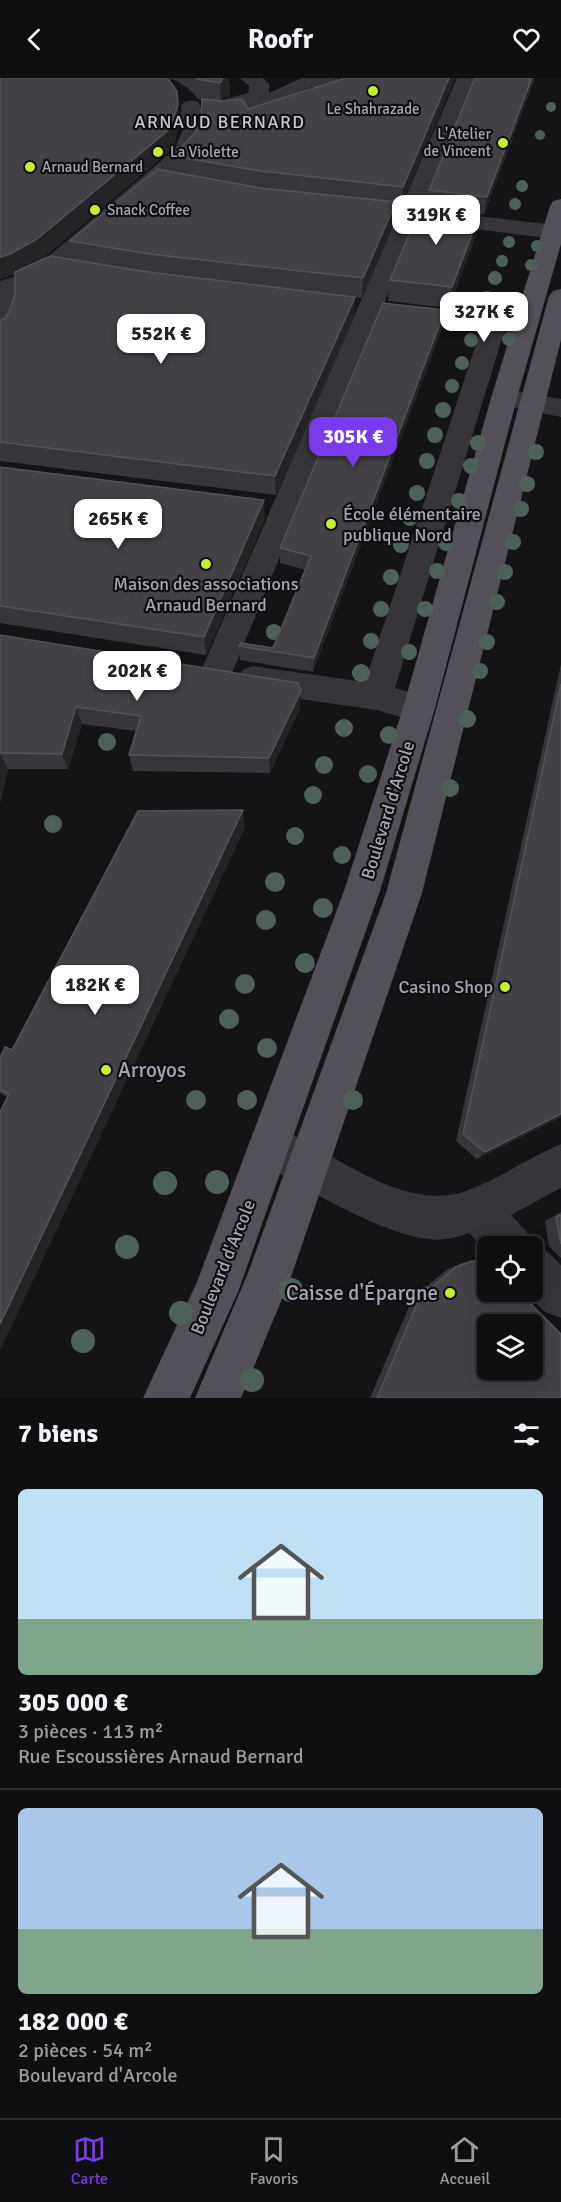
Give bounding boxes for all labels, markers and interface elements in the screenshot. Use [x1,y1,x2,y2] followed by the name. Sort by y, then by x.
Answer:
[18,23,51,56] icon: back
[248,23,313,56] text: Roofr
[510,23,543,56] icon: heart
[366,84,380,98] marker: Le Shahrazade
[326,100,420,118] place label: Le Shahrazade
[135,111,306,133] district label: ARNAUD BERNARD
[423,125,491,160] place label: L'Atelier de Vincent
[496,136,510,150] marker: L'Atelier de Vincent
[170,143,239,161] place label: La Violette
[151,145,165,159] marker: La Violette
[42,158,143,176] place label: Arnaud Bernard
[23,160,37,174] marker: Arnaud Bernard
[387,195,485,246] pin: 319K €
[107,201,190,219] place label: Snack Coffee
[406,202,466,227] text: 319K €
[88,203,102,217] marker: Snack Coffee
[435,292,533,343] pin: 327K €
[454,299,514,324] text: 327K €
[112,314,210,365] pin: 552K €
[131,321,191,346] text: 552K €
[304,417,402,468] pin: 305K €
[323,424,383,449] text: 305K €
[69,499,167,550] pin: 265K €
[343,503,481,546] place label: École élémentaire publique Nord
[88,506,148,531] text: 265K €
[324,517,338,531] marker: École élémentaire publique Nord
[199,557,213,571] marker: Maison des associations Arnaud Bernard
[113,573,299,616] place label: Maison des associations Arnaud Bernard
[88,651,186,702] pin: 202K €
[107,658,167,683] text: 202K €
[356,738,420,882] street label: Boulevard d'Arcole
[46,965,144,1016] pin: 182K €
[65,972,125,997] text: 182K €
[399,976,493,998] place label: Casino Shop
[498,980,512,994] marker: Casino Shop
[118,1057,186,1083] place label: Arroyos
[99,1063,113,1077] marker: Arroyos
[186,1196,260,1338] street label: Boulevard d'Arcole
[477,1236,543,1380] map controls
[477,1236,543,1302] button: locate
[286,1280,438,1306] place label: Caisse d'Épargne
[443,1286,457,1300] marker: Caisse d'Épargne
[477,1314,543,1380] button: layers
[18,1418,98,1450] text: 7 biens
[510,1418,543,1451] icon: filters
[227,1528,335,1636] icon: home
[18,1687,128,1719] text: 305 000 €
[18,1719,163,1744] text: 3 pièces · 113 m²
[18,1744,304,1769] text: Rue Escoussières Arnaud Bernard
[227,1847,335,1955] icon: home
[18,2006,128,2038] text: 182 000 €
[18,2038,153,2063] text: 2 pièces · 54 m²
[18,2063,178,2088] text: Boulevard d'Arcole
[71,2133,108,2189] tab: Carte
[250,2133,298,2189] tab: Favoris
[440,2133,490,2189] tab: Accueil

